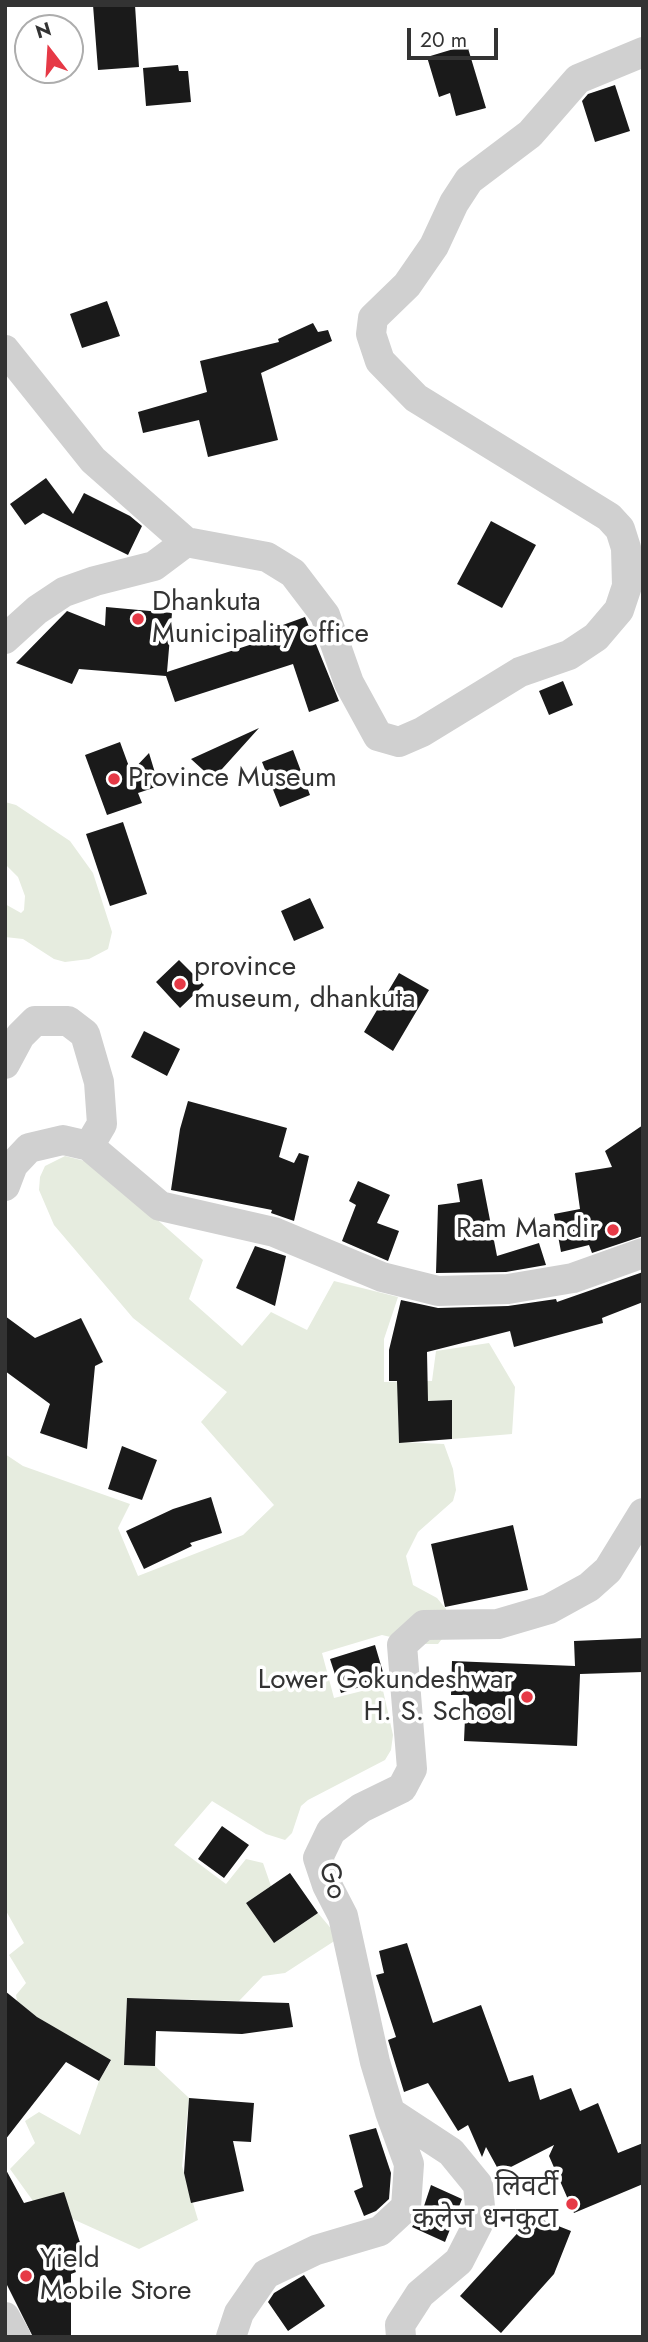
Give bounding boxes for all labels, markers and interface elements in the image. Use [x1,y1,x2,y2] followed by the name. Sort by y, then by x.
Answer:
[14,14,84,84] north arrow
[410,14,501,58] scale bar
[32,15,54,45] text: N
[420,25,467,55] text: 20 m
[152,586,369,652] place label: Dhankuta Municipality office
[130,611,146,627] marker: Dhankuta Municipality office
[128,762,337,796] place label: Province Museum
[106,771,122,787] marker: Province Museum
[194,951,416,1017] place label: province museum, dhankuta
[172,976,188,992] marker: province museum, dhankuta
[456,1213,599,1247] place label: Ram Mandir
[605,1222,621,1238] marker: Ram Mandir
[258,1664,513,1730] place label: Lower Gokundeshwar H. S. School
[519,1689,535,1705] marker: Lower Gokundeshwar H. S. School
[309,1858,353,1904] street label: Go
[413,2171,558,2237] place label: लिवर्टी कलेज धनकुटा
[564,2196,580,2212] marker: लिवर्टी कलेज धनकुटा
[40,2243,191,2309] place label: Yield Mobile Store
[18,2268,34,2284] marker: Yield Mobile Store

